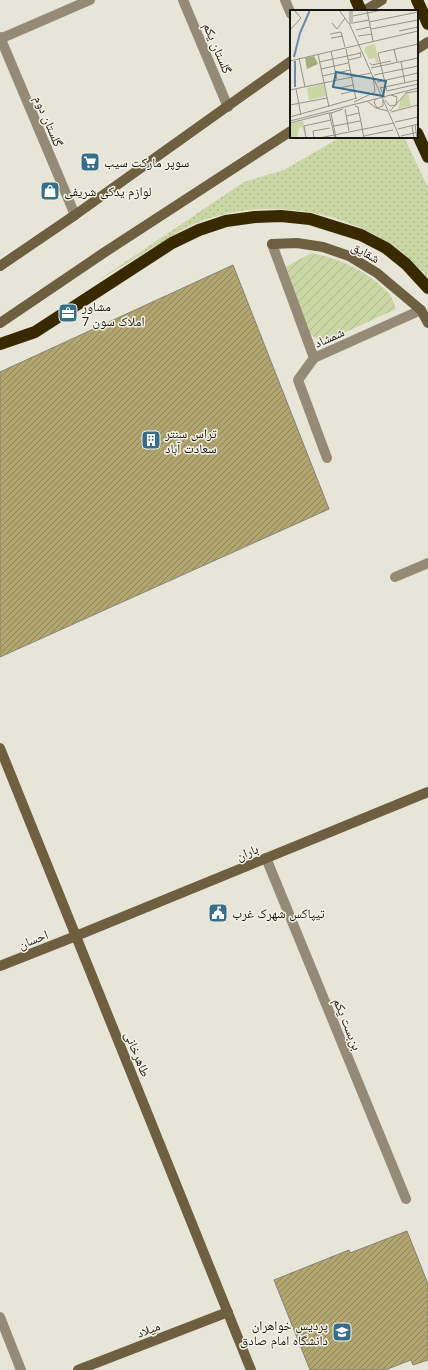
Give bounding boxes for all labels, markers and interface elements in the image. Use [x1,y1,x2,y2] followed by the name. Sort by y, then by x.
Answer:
[290,10,418,138] inset map
[198,20,237,77] street label: گلستان یکم
[29,93,68,150] street label: گلستان دوم
[79,151,101,173] supermarket icon: سوپر مارکت سیب
[104,153,189,172] place label: سوپر مارکت سیب
[39,180,61,202] shop icon: لوازم یدکی شریفی
[64,182,151,201] place label: لوازم یدکی شریفی
[348,237,383,268] street label: شقایق
[81,297,145,331] place label: مشاور املاک سون 7
[57,302,79,324] office icon: مشاور املاک سون 7
[311,322,347,352] street label: شمشاد
[164,424,217,458] place label: تراس سنتر سعادت آباد
[140,429,162,451] building icon: تراس سنتر سعادت آباد
[233,839,261,866] street label: باران
[207,902,229,924] public building icon: تیپاکس شهرک غرب
[232,904,325,923] place label: تیپاکس شهرک غرب
[15,925,51,954] street label: احسان
[328,995,367,1053] street label: بن‌بست یکم
[120,1028,155,1080] street label: طاهرخانی
[134,1316,163,1343] street label: میلاد
[240,1316,328,1350] place label: پردیس خواهران دانشگاه امام صادق
[331,1321,353,1343] school or university icon: پردیس خواهران دانشگاه امام صادق

